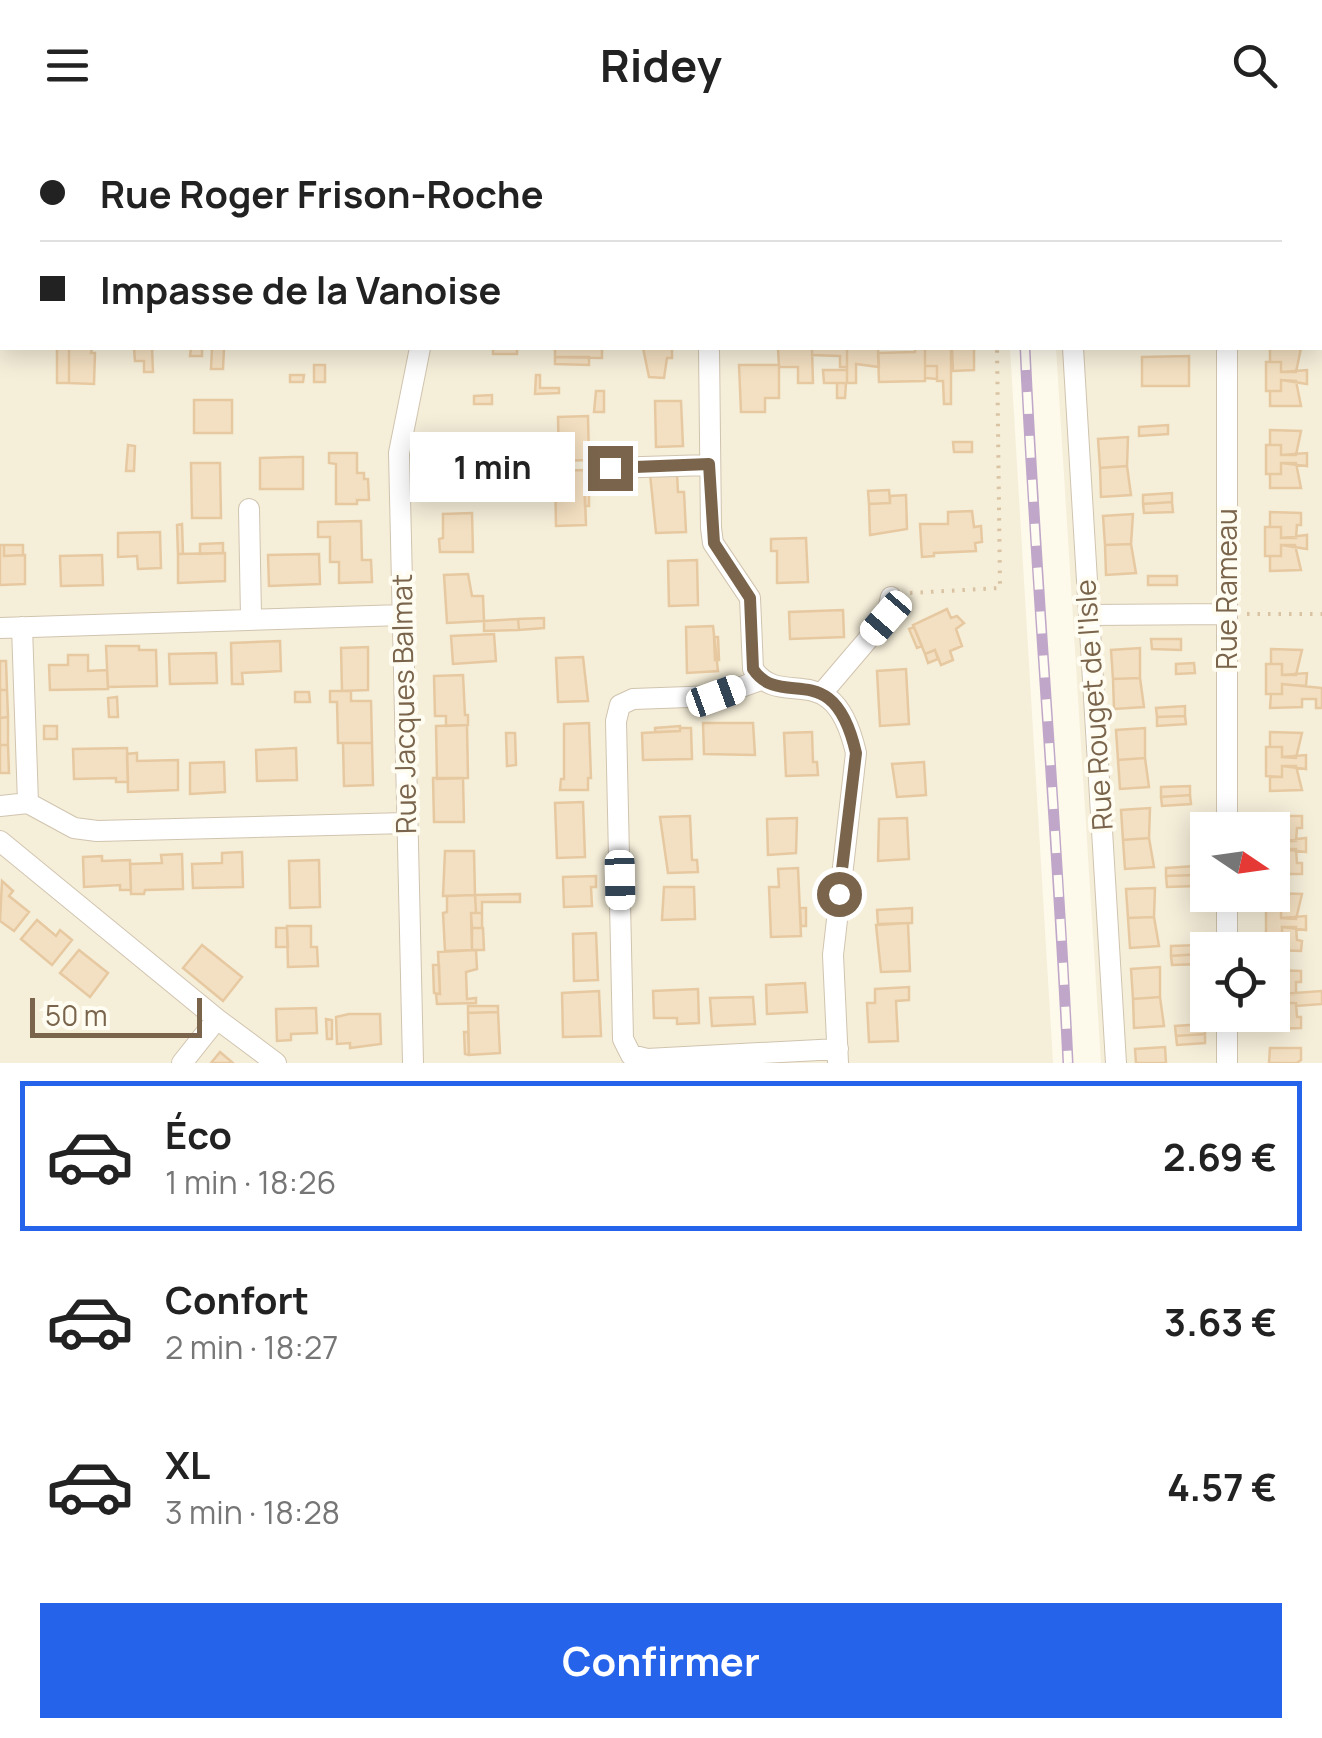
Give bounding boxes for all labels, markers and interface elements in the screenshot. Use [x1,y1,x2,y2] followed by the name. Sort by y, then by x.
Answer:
[600,34,722,96] text: Ridey
[40,38,95,93] icon: menu
[1227,38,1282,93] icon: search
[100,167,544,219] text: Rue Roger Frison-Roche
[100,263,501,315] text: Impasse de la Vanoise
[410,433,575,503] callout: 1 min
[453,445,532,489] text: 1 min
[588,446,633,491] route end
[1207,508,1245,670] street label: Rue Rameau
[382,574,424,834] street label: Rue Jacques Balmat
[1065,578,1121,832] street label: Rue Rouget de l'Isle
[855,586,917,650] car
[683,672,749,720] car
[1190,812,1290,912] north arrow
[1190,812,1290,1032] map controls
[604,850,636,910] car
[817,872,862,917] route start
[1190,932,1290,1032] button: locate
[30,993,202,1038] scale bar
[45,996,108,1034] text: 50 m
[165,1108,232,1160] text: Éco
[45,1111,135,1201] icon: car
[1163,1130,1277,1182] text: 2.69 €
[165,1160,336,1204] text: 1 min · 18:26
[165,1273,309,1325] text: Confort
[45,1276,135,1366] icon: car
[1164,1295,1277,1347] text: 3.63 €
[165,1325,338,1369] text: 2 min · 18:27
[165,1438,210,1490] text: XL
[45,1441,135,1531] icon: car
[1167,1460,1277,1512] text: 4.57 €
[165,1490,340,1534] text: 3 min · 18:28
[40,1603,1282,1718] button: Confirmer

